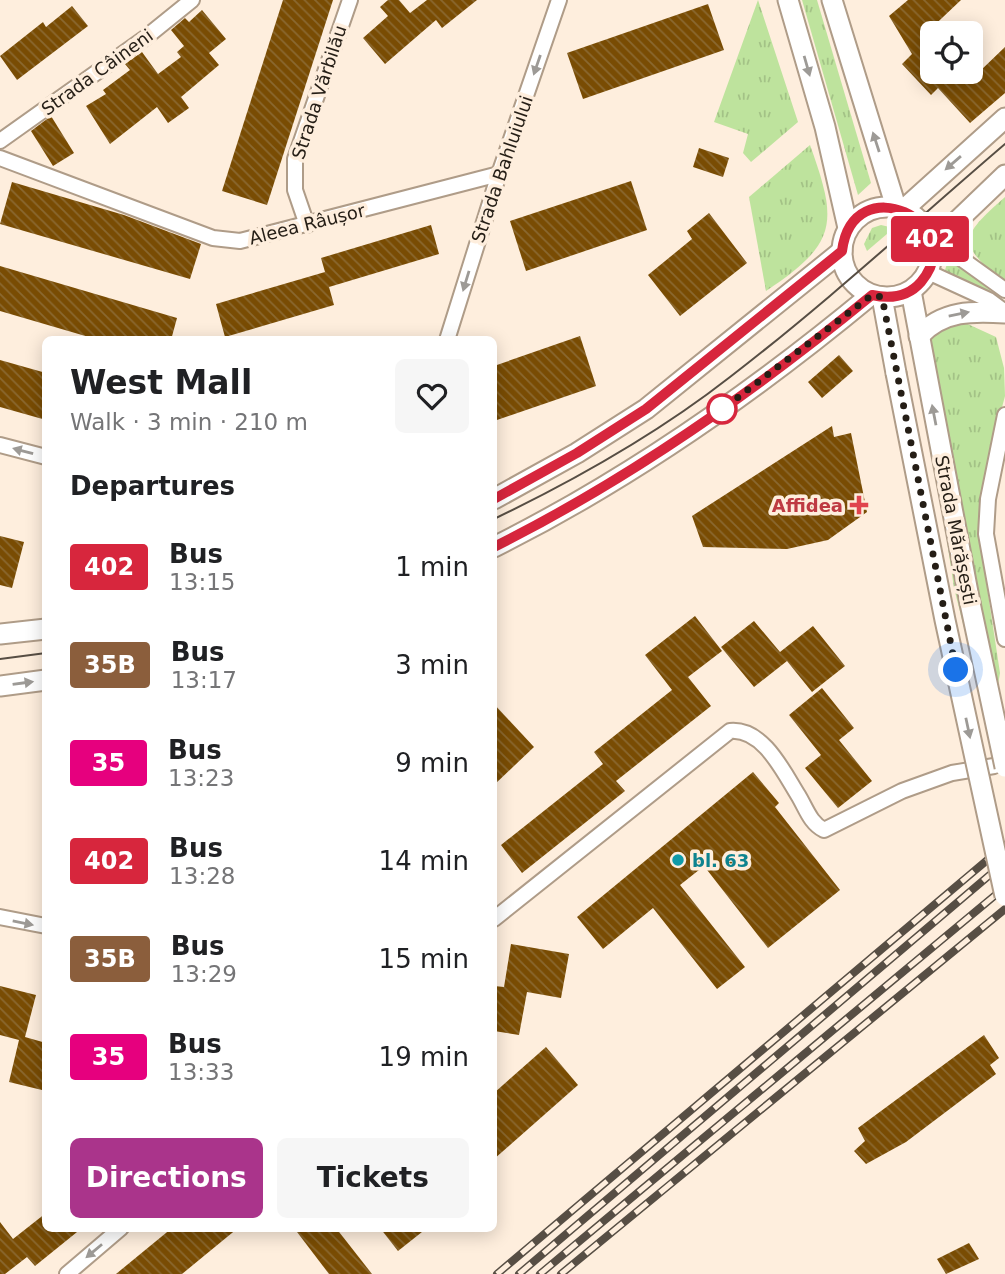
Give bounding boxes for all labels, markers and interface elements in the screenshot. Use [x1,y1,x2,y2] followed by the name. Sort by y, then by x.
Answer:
[920,21,983,84] map controls
[920,21,983,84] button: locate
[287,22,351,162] street label: Strada Vărbilău
[37,25,157,119] street label: Strada Câineni
[531,54,542,75] one-way arrow
[803,55,813,76] one-way arrow
[467,93,537,245] street label: Strada Bahluiului
[871,131,881,152] one-way arrow
[944,155,962,171] one-way arrow
[247,199,368,249] street label: Aleea Râușor
[890,216,970,262] line badge: 402
[905,225,955,253] text: 402
[460,270,470,291] one-way arrow
[948,308,970,319] one-way arrow
[395,359,469,433] button: heart
[70,363,252,402] text: West Mall
[707,394,737,424] unlabelled marker
[929,404,940,426] one-way arrow
[70,409,308,435] text: Walk · 3 min · 210 m
[12,446,33,456] one-way arrow
[931,453,981,607] street label: Strada Mărășești
[70,471,235,501] text: Departures
[772,495,843,516] place label: Affidea
[849,495,869,515] marker: Affidea
[169,539,223,569] text: Bus
[395,552,469,582] text: 1 min
[84,553,134,581] text: 402
[169,569,235,595] text: 13:15
[171,637,225,667] text: Bus
[395,650,469,680] text: 3 min
[84,651,136,679] text: 35B
[938,652,973,687] your location
[171,667,237,693] text: 13:17
[12,678,34,689] one-way arrow
[963,717,974,739] one-way arrow
[168,735,222,765] text: Bus
[395,748,469,778] text: 9 min
[92,749,125,777] text: 35
[168,765,234,791] text: 13:23
[169,833,223,863] text: Bus
[379,846,469,876] text: 14 min
[84,847,134,875] text: 402
[692,850,749,871] place label: bl. 63
[670,852,686,868] marker: bl. 63
[169,863,235,889] text: 13:28
[12,917,34,928] one-way arrow
[171,931,225,961] text: Bus
[379,944,469,974] text: 15 min
[84,945,136,973] text: 35B
[171,961,237,987] text: 13:29
[168,1029,222,1059] text: Bus
[379,1042,469,1072] text: 19 min
[92,1043,125,1071] text: 35
[168,1059,234,1085] text: 13:33
[70,1138,263,1218] button: Directions
[277,1138,469,1218] button: Tickets
[85,1243,103,1259] one-way arrow

